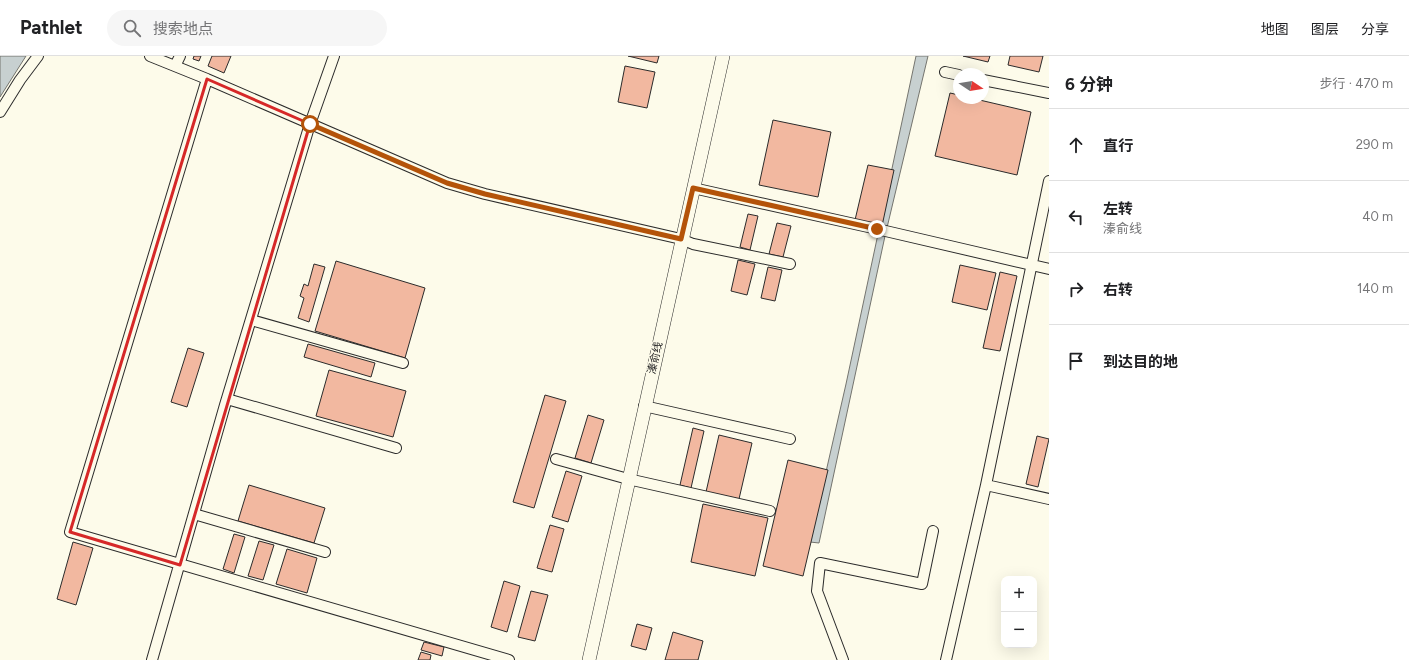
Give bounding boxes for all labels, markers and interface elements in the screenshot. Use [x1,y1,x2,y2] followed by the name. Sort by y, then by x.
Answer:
[107,10,387,46] search box
[20,16,83,39] text: Pathlet
[121,17,143,39] icon: search
[153,20,213,38] text: 搜索地点
[1261,21,1289,38] text: 地图
[1311,21,1339,38] text: 图层
[1361,21,1389,38] text: 分享
[953,68,989,104] north arrow
[1065,74,1113,94] text: 6 分钟
[1320,76,1393,91] text: 步行 · 470 m
[301,115,319,133] route start
[1065,134,1087,156] icon: ahead
[1103,137,1133,155] text: 直行
[1356,137,1393,152] text: 290 m
[1103,200,1133,218] text: 左转
[1065,206,1087,228] icon: left
[1362,209,1393,224] text: 40 m
[868,220,886,238] route end
[1103,221,1142,236] text: 溱俞线
[1065,278,1087,300] icon: right
[1103,281,1133,299] text: 右转
[1357,281,1393,296] text: 140 m
[645,340,665,376] street label: 溱俞线
[1065,350,1087,372] icon: arrive
[1103,353,1178,371] text: 到达目的地
[1001,576,1037,648] map controls
[1001,576,1037,612] button: +
[1001,612,1037,648] button: −

